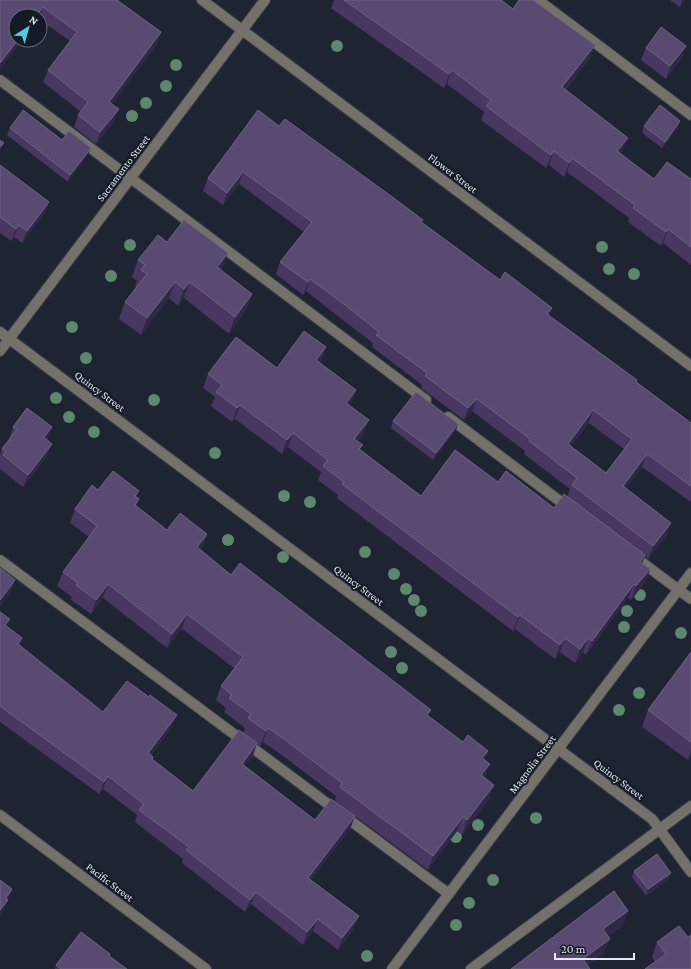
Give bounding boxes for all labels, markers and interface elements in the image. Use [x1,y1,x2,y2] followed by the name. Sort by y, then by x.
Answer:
[8,8,48,48] north arrow
[27,13,41,27] text: N
[94,132,152,204] street label: Sacramento Street
[426,151,480,196] street label: Flower Street
[72,368,128,415] street label: Quincy Street
[331,562,387,609] street label: Quincy Street
[506,732,559,796] street label: Magnolia Street
[591,756,647,803] street label: Quincy Street
[84,860,136,904] street label: Pacific Street
[555,935,634,961] scale bar
[561,942,586,956] text: 20 m

